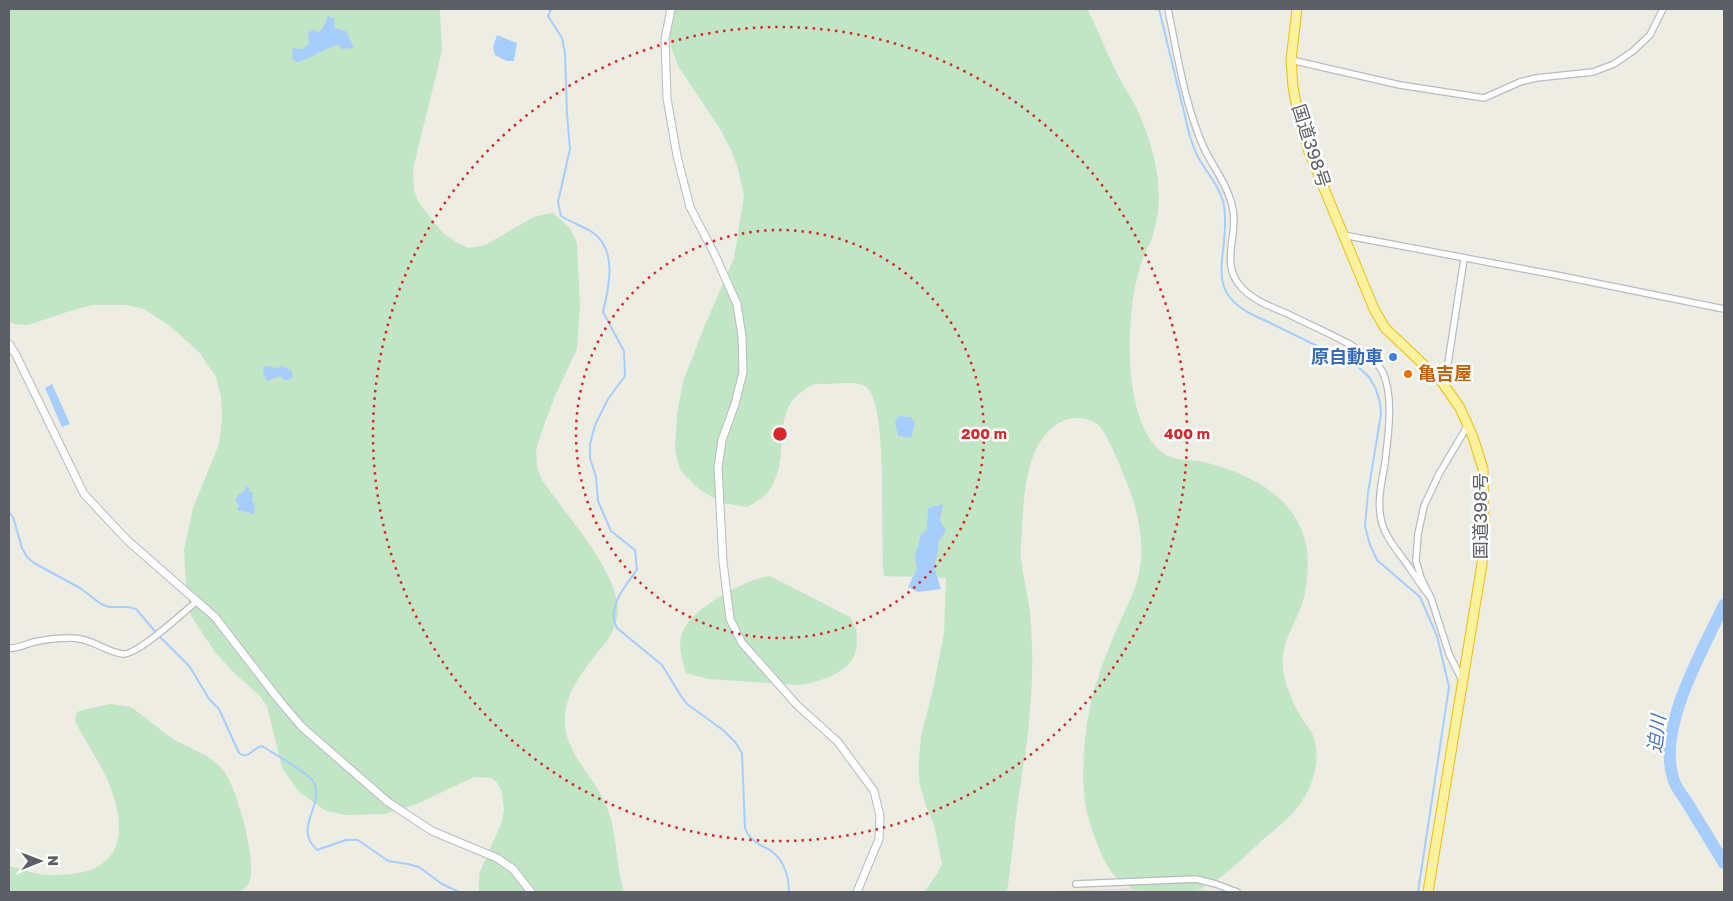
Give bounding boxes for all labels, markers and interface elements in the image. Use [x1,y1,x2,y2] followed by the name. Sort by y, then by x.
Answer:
[1288,101,1336,190] street label: 国道398号
[1311,345,1383,367] place label: 原自動車
[1387,351,1399,363] marker: 原自動車
[1418,362,1472,384] place label: 亀吉屋
[1402,368,1414,380] marker: 亀吉屋
[961,424,1007,442] text: 200 m
[1164,424,1210,442] text: 400 m
[771,425,789,443] centre of rings
[1469,473,1491,559] street label: 国道398号
[1642,712,1669,754] water label: 迫川
[15,836,65,886] north arrow
[45,855,62,866] text: N

